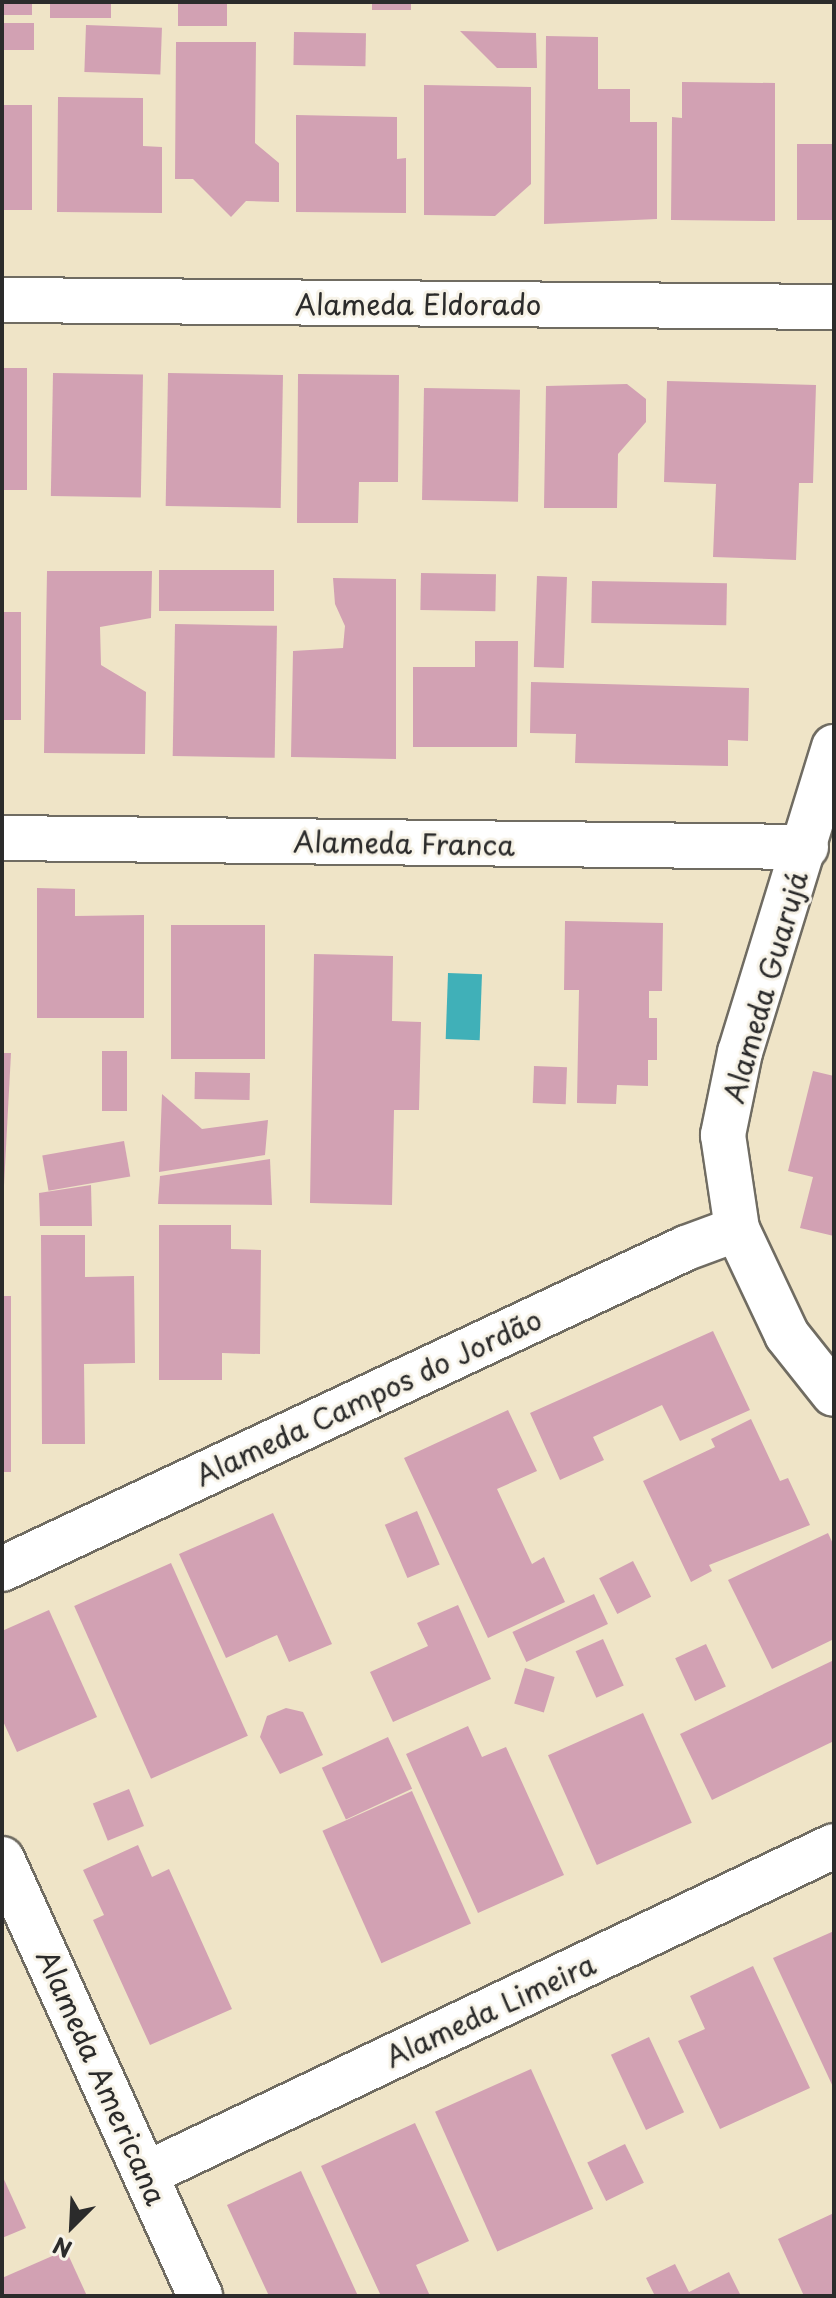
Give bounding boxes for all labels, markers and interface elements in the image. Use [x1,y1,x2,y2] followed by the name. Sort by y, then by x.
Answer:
[295,287,541,321] street label: Alameda Eldorado
[292,824,516,862] street label: Alameda Franca
[716,867,814,1107] street label: Alameda Guarujá
[190,1302,546,1492] street label: Alameda Campos do Jordão
[30,1944,174,2210] street label: Alameda Americana
[379,1946,601,2074] street label: Alameda Limeira
[32,2186,112,2266] north arrow
[47,2230,77,2267] text: N

